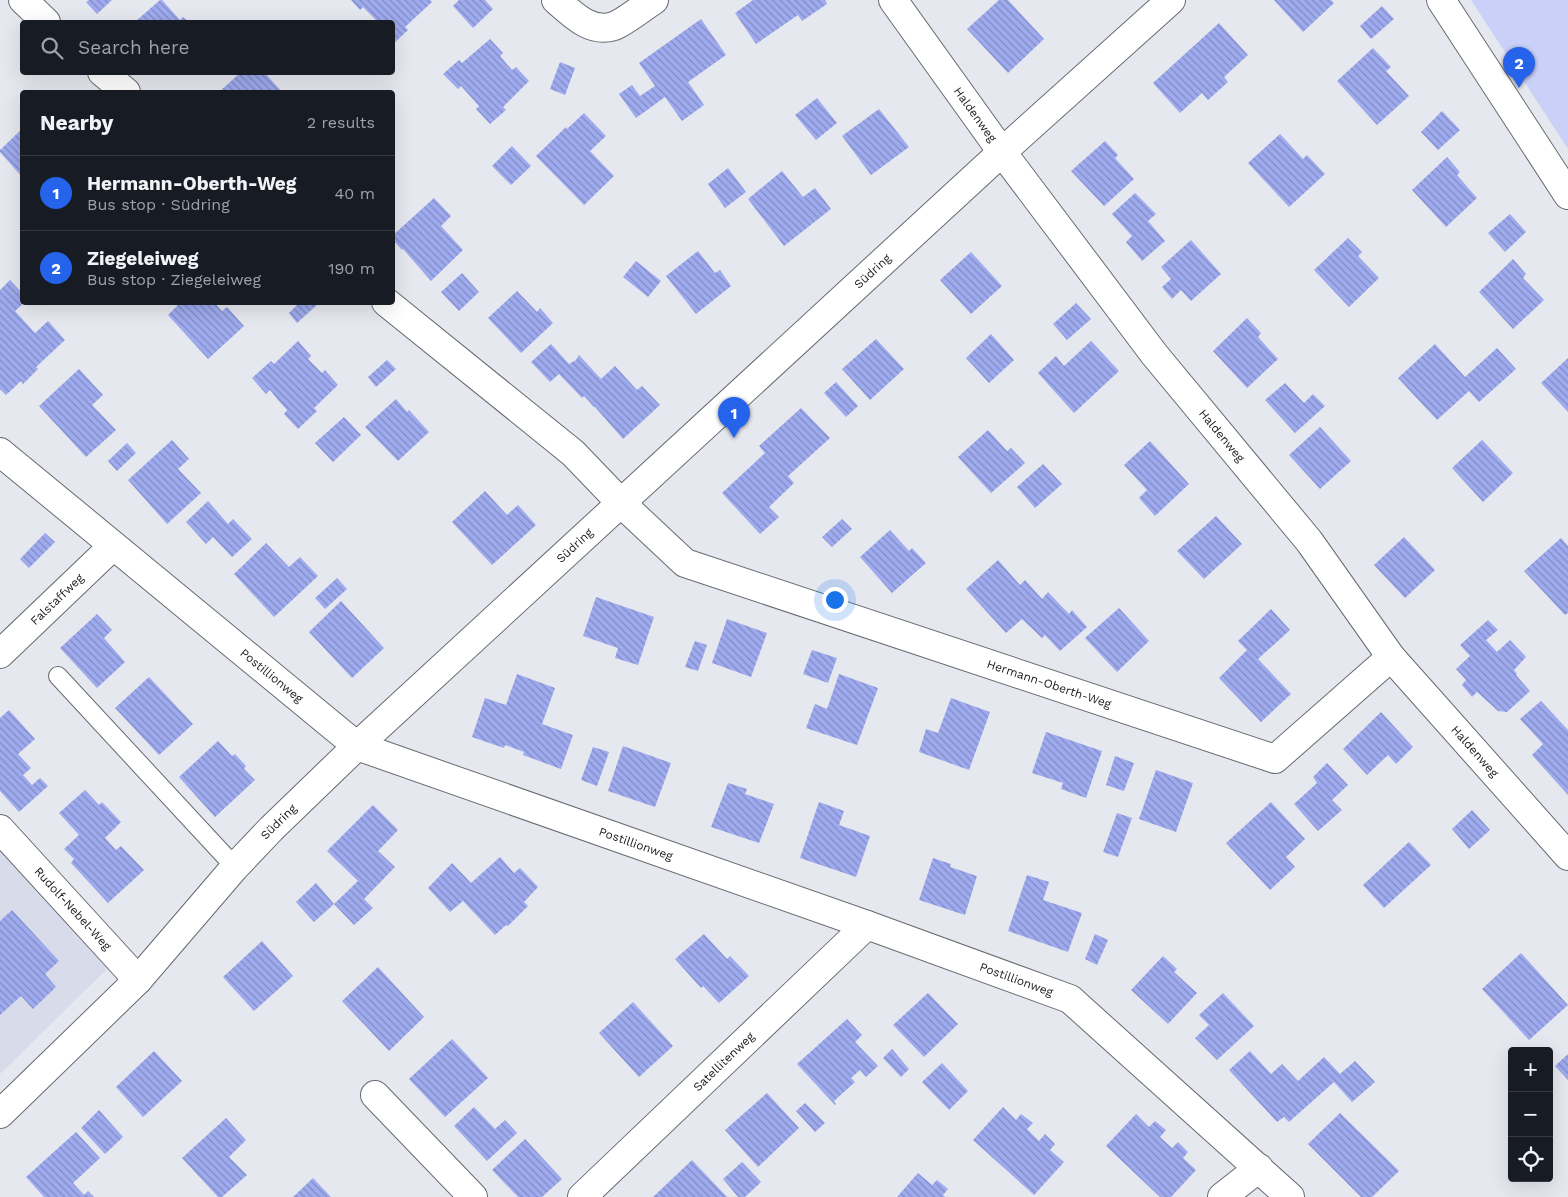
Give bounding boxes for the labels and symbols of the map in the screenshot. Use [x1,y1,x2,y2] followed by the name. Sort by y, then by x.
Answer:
[1503,47,1535,88] pin: 2
[951,84,1000,145] street label: Haldenweg
[851,251,894,291] street label: Südring
[718,397,750,438] pin: 1
[1196,407,1248,465] street label: Haldenweg
[554,525,596,566] street label: Südring
[28,570,87,628] street label: Falstaffweg
[822,587,848,613] your location
[237,646,306,706] street label: Postillionweg
[985,657,1114,711] street label: Hermann-Oberth-Weg
[1448,723,1502,780] street label: Haldenweg
[258,801,300,842] street label: Südring
[597,824,675,863] street label: Postillionweg
[32,864,115,953] street label: Rudolf-Nebel-Weg
[978,960,1056,999] street label: Postillionweg
[690,1029,758,1094] street label: Satellitenweg

